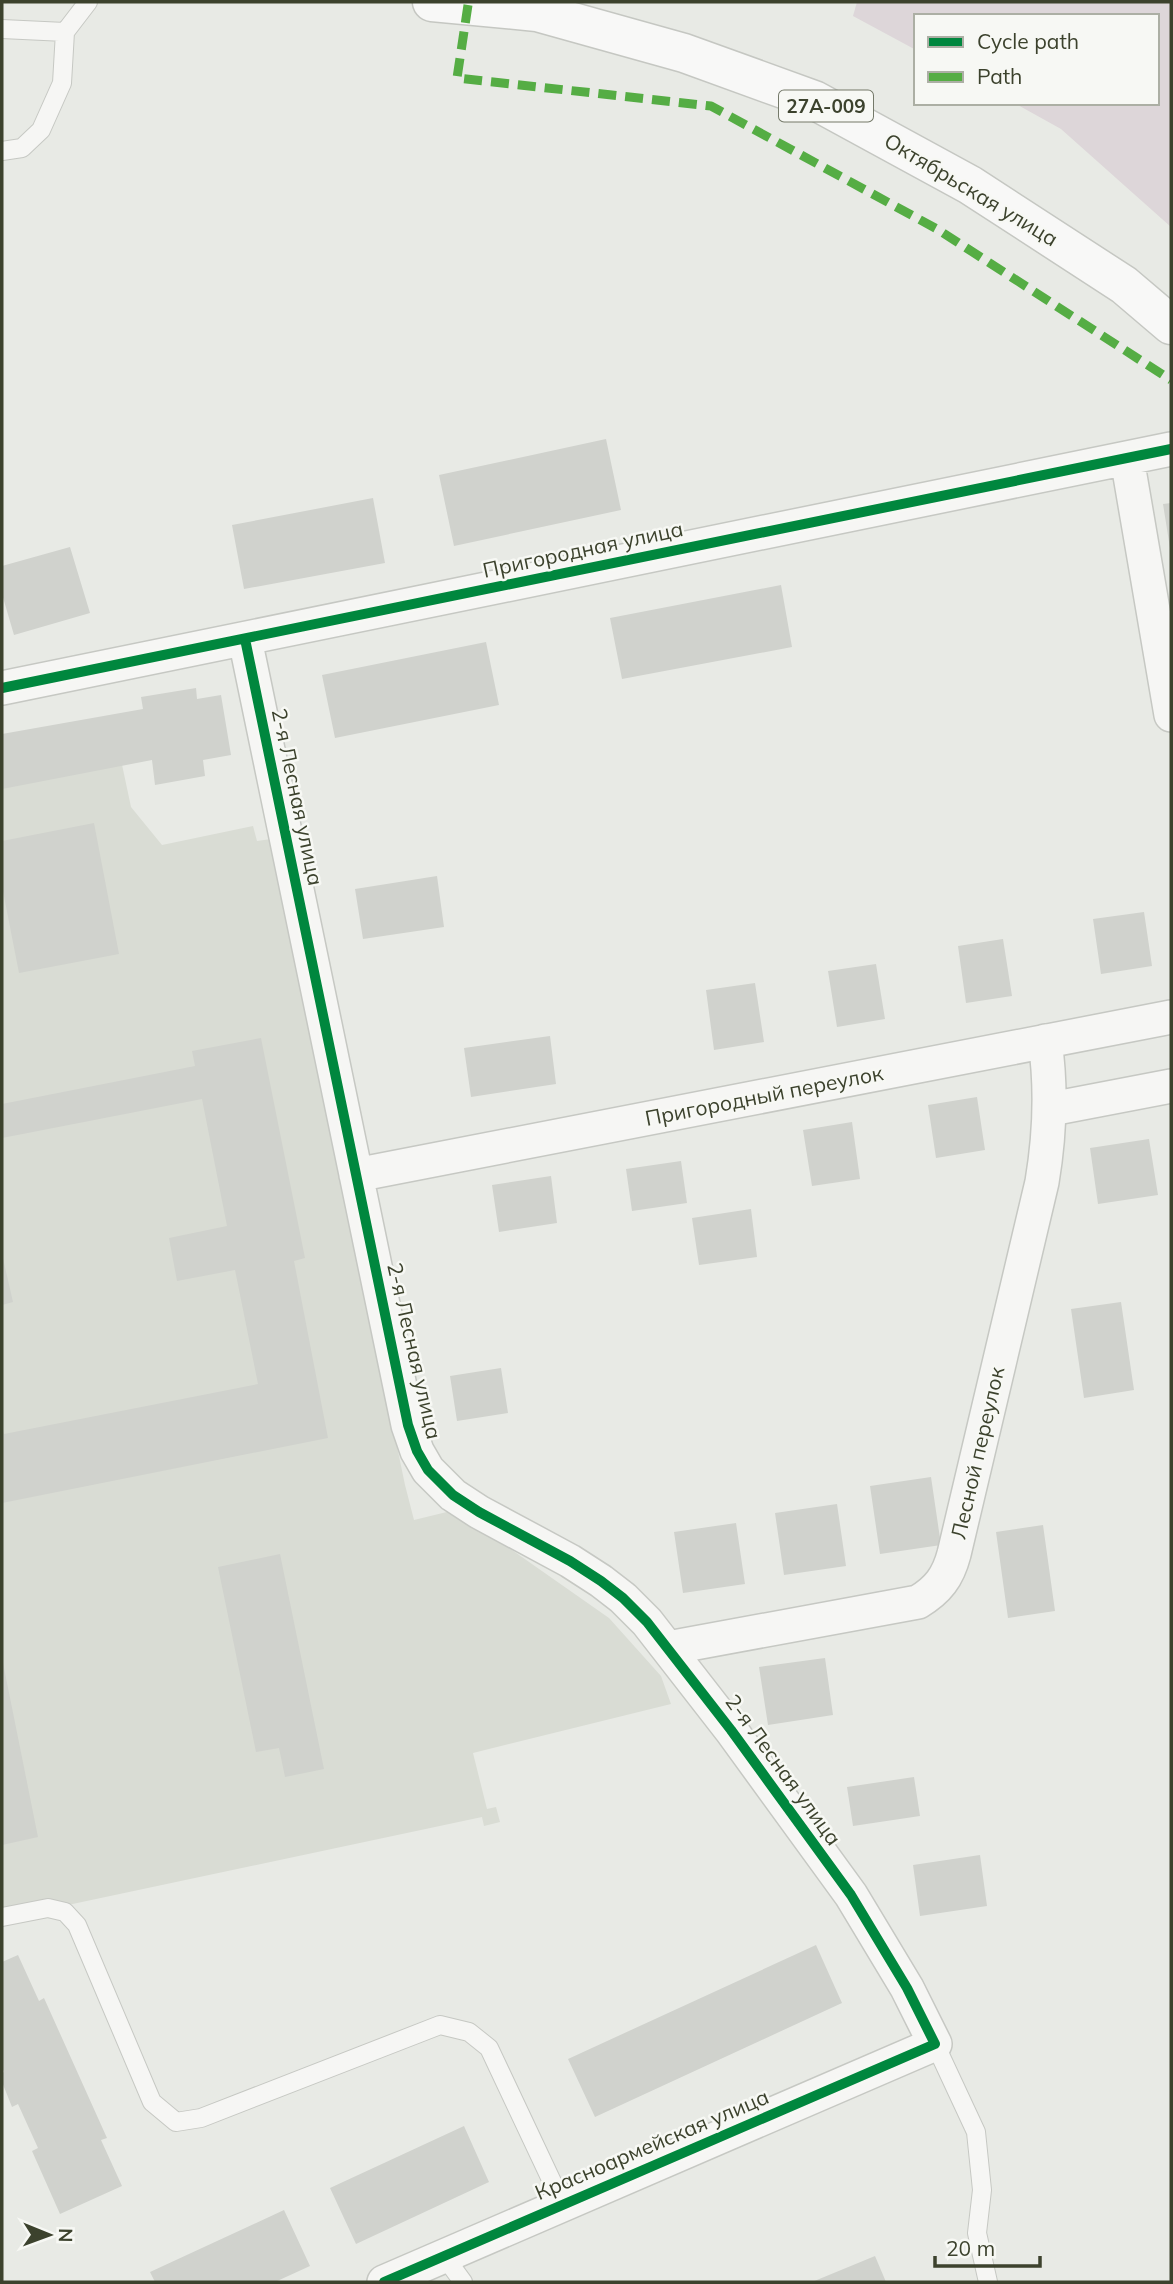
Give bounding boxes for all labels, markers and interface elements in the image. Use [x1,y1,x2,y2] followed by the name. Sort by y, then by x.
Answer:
[914,14,1159,105] legend
[977,28,1079,54] text: Cycle path
[977,63,1022,89] text: Path
[779,90,873,122] road number: 27А-009
[880,127,1063,251] street label: Октябрьская улица
[480,515,685,583] street label: Пригородная улица
[267,706,329,888] street label: 2-я Лесная улица
[643,1059,886,1131] street label: Пригородный переулок
[382,1260,448,1442] street label: 2-я Лесная улица
[945,1363,1010,1541] street label: Лесной переулок
[720,1689,847,1850] street label: 2-я Лесная улица
[531,2083,772,2205] street label: Красноармейская улица
[14,2200,84,2270] north arrow
[935,2224,1040,2268] scale bar
[54,2228,78,2243] text: N
[946,2235,995,2261] text: 20 m

